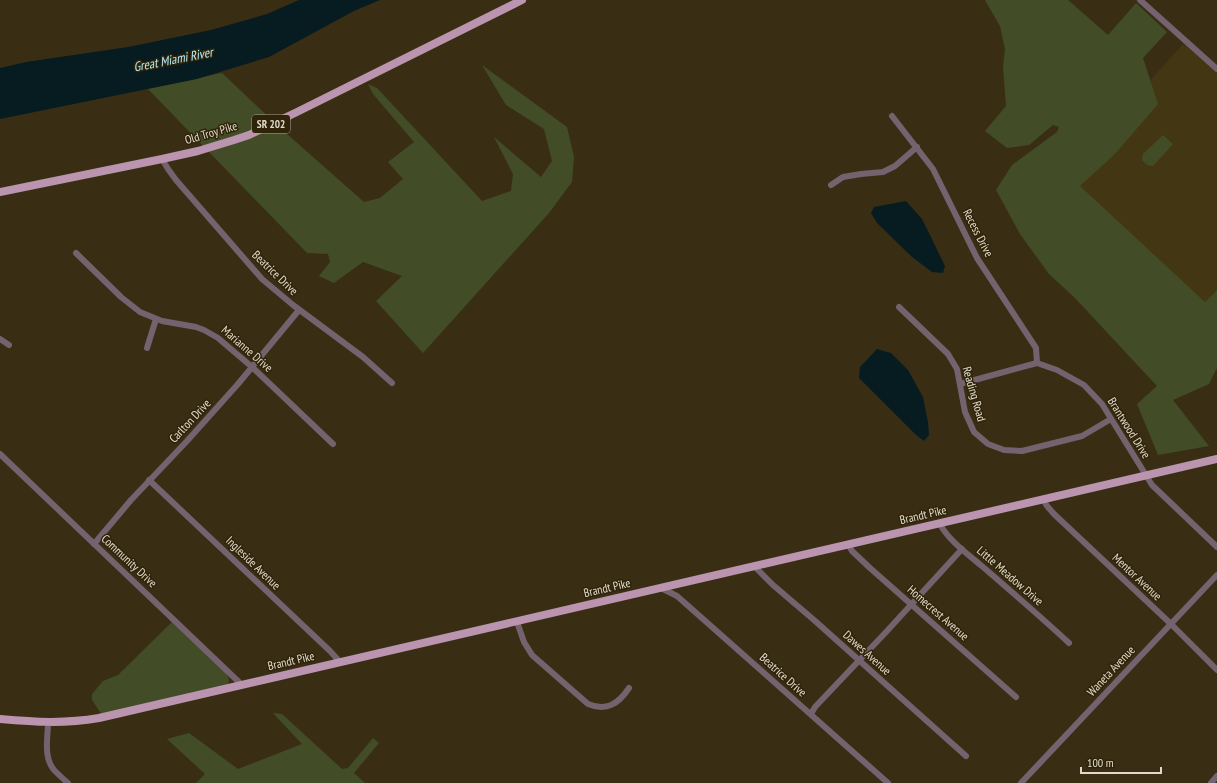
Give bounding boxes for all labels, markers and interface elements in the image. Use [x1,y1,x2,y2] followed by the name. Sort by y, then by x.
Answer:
[132,43,216,75] water label: Great Miami River
[252,115,290,133] road number: SR 202
[183,118,239,147] street label: Old Troy Pike
[960,206,997,259] street label: Recess Drive
[249,247,301,298] street label: Beatrice Drive
[219,322,276,375] street label: Marianne Drive
[960,365,989,423] street label: Reading Road
[1105,394,1154,461] street label: Brantwood Drive
[166,396,214,446] street label: Carlton Drive
[898,502,948,527] street label: Brandt Pike
[98,531,160,590] street label: Community Drive
[223,533,284,593] street label: Ingleside Avenue
[974,543,1047,609] street label: Little Meadow Drive
[1110,550,1165,603] street label: Mentor Avenue
[582,575,632,600] street label: Brandt Pike
[904,582,972,643] street label: Homecrest Avenue
[840,627,895,678] street label: Dawes Avenue
[1084,642,1138,699] street label: Waneta Avenue
[266,648,316,673] street label: Brandt Pike
[757,650,810,700] street label: Beatrice Drive
[1081,749,1161,775] scale bar
[1087,755,1114,770] text: 100 m

